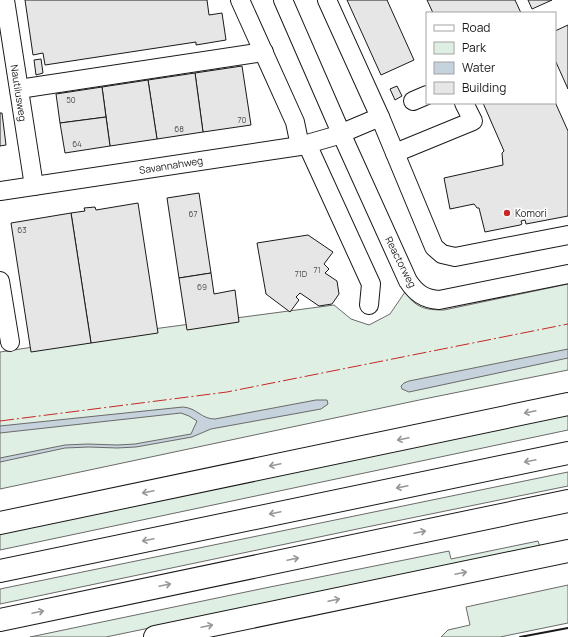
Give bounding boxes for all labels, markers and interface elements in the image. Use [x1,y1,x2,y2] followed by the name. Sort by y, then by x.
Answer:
[426,12,556,104] legend
[462,19,490,36] text: Road
[462,39,487,56] text: Park
[462,59,496,76] text: Water
[8,64,30,122] street label: Nautilusweg
[462,79,506,96] text: Building
[66,94,76,105] house number: 50
[238,114,247,125] house number: 70
[174,123,184,134] house number: 68
[72,138,82,149] house number: 64
[138,153,204,177] street label: Savannahweg
[515,206,547,220] place label: Komori
[189,208,197,219] house number: 67
[502,208,512,218] marker: Komori
[17,224,27,235] house number: 63
[382,234,420,290] street label: Reactorweg
[313,264,321,275] house number: 71
[295,268,308,279] house number: 71D
[197,281,207,292] house number: 69
[524,409,537,417] one-way arrow
[396,435,409,443] one-way arrow
[524,457,537,465] one-way arrow
[269,462,282,470] one-way arrow
[396,483,409,491] one-way arrow
[142,488,155,496] one-way arrow
[269,509,282,517] one-way arrow
[413,528,426,536] one-way arrow
[142,536,155,544] one-way arrow
[286,554,299,562] one-way arrow
[455,569,468,577] one-way arrow
[159,581,172,589] one-way arrow
[327,595,340,603] one-way arrow
[31,608,44,616] one-way arrow
[200,622,213,630] one-way arrow

